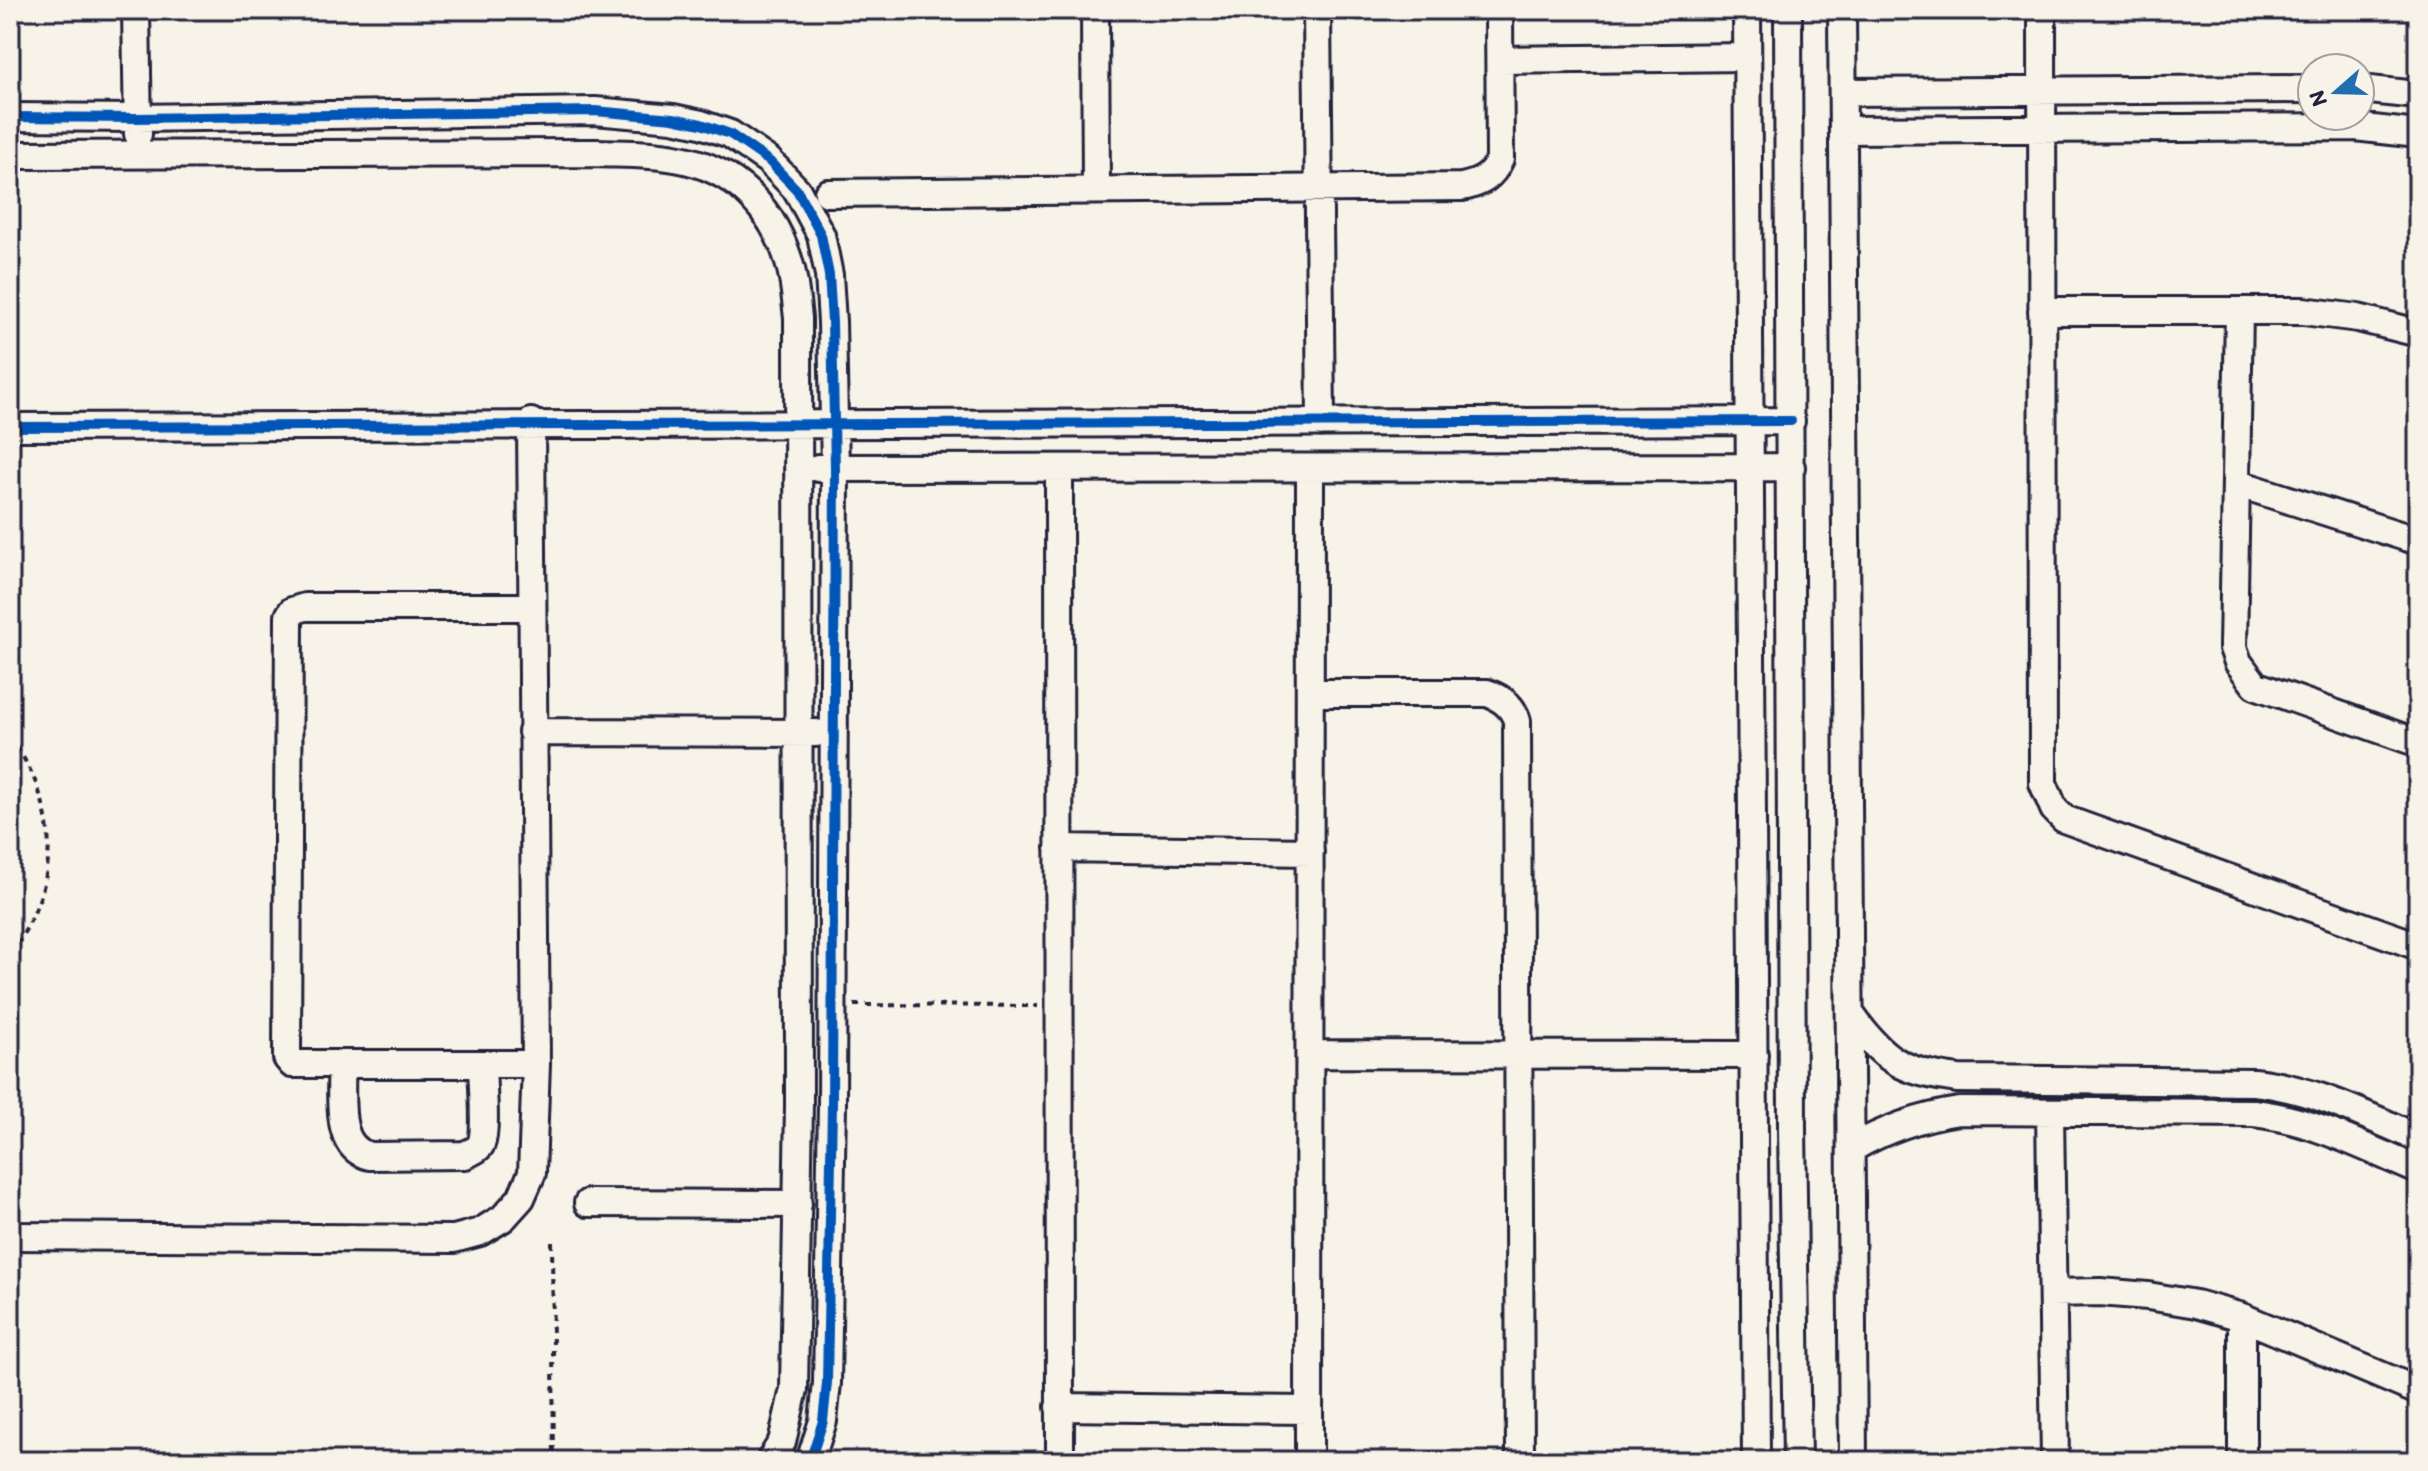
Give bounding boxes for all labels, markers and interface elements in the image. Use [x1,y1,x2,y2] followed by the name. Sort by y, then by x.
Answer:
[2296,52,2376,132] north arrow
[2302,87,2333,110] text: N

